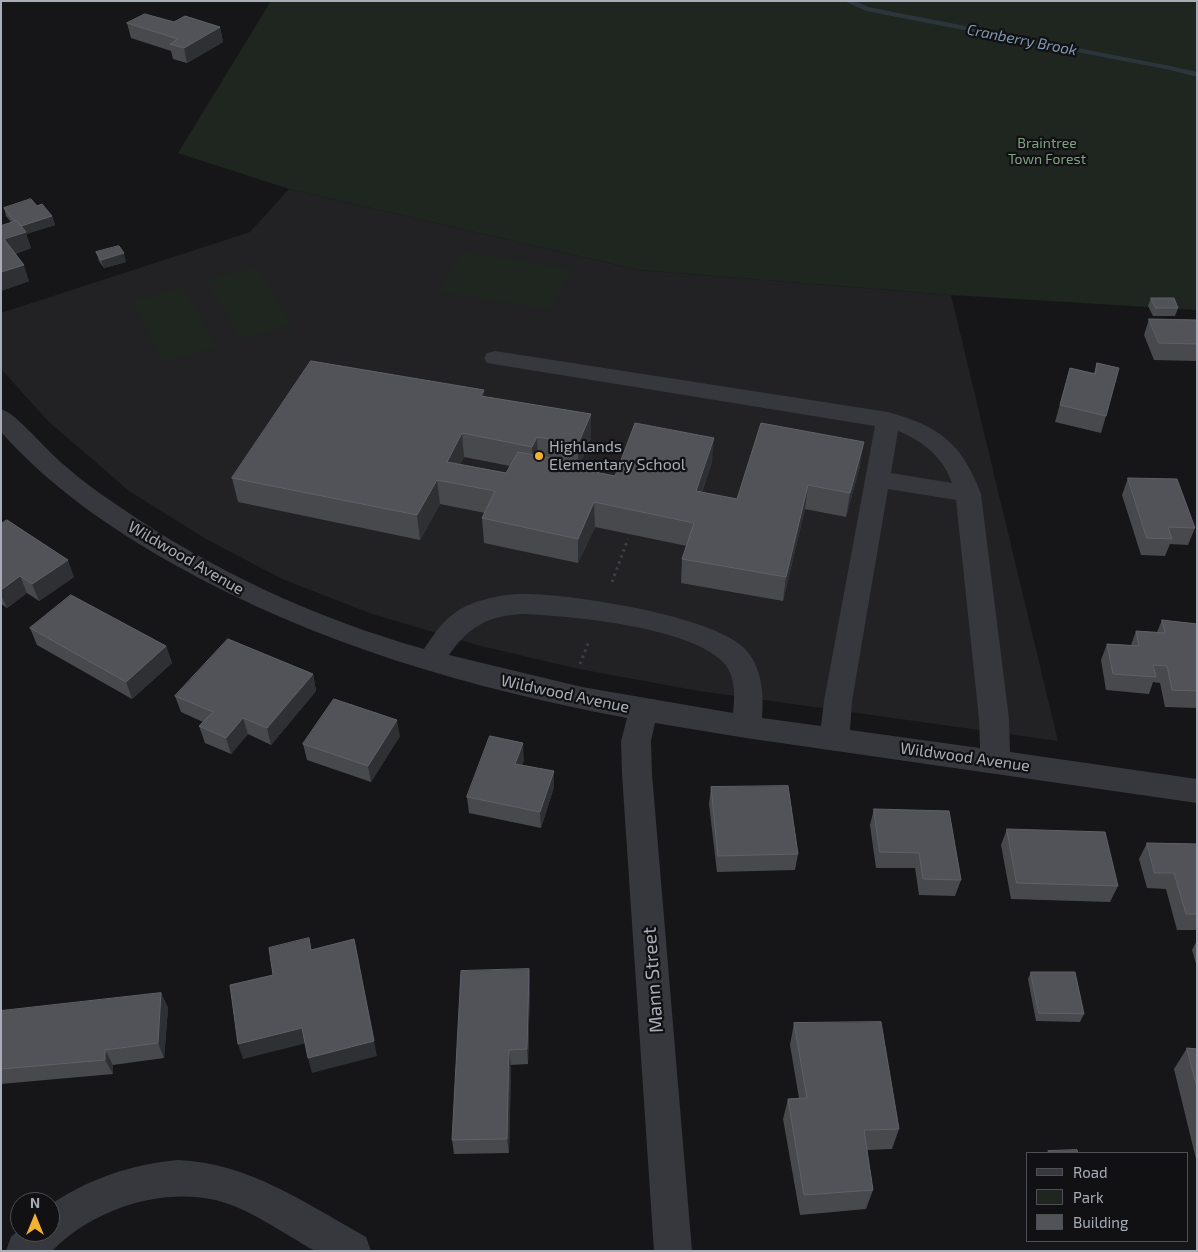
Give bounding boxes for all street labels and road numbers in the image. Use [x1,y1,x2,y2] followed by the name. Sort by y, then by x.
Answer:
[125,517,247,599] street label: Wildwood Avenue
[499,671,631,717] street label: Wildwood Avenue
[899,738,1031,776] street label: Wildwood Avenue
[638,926,668,1034] street label: Mann Street

